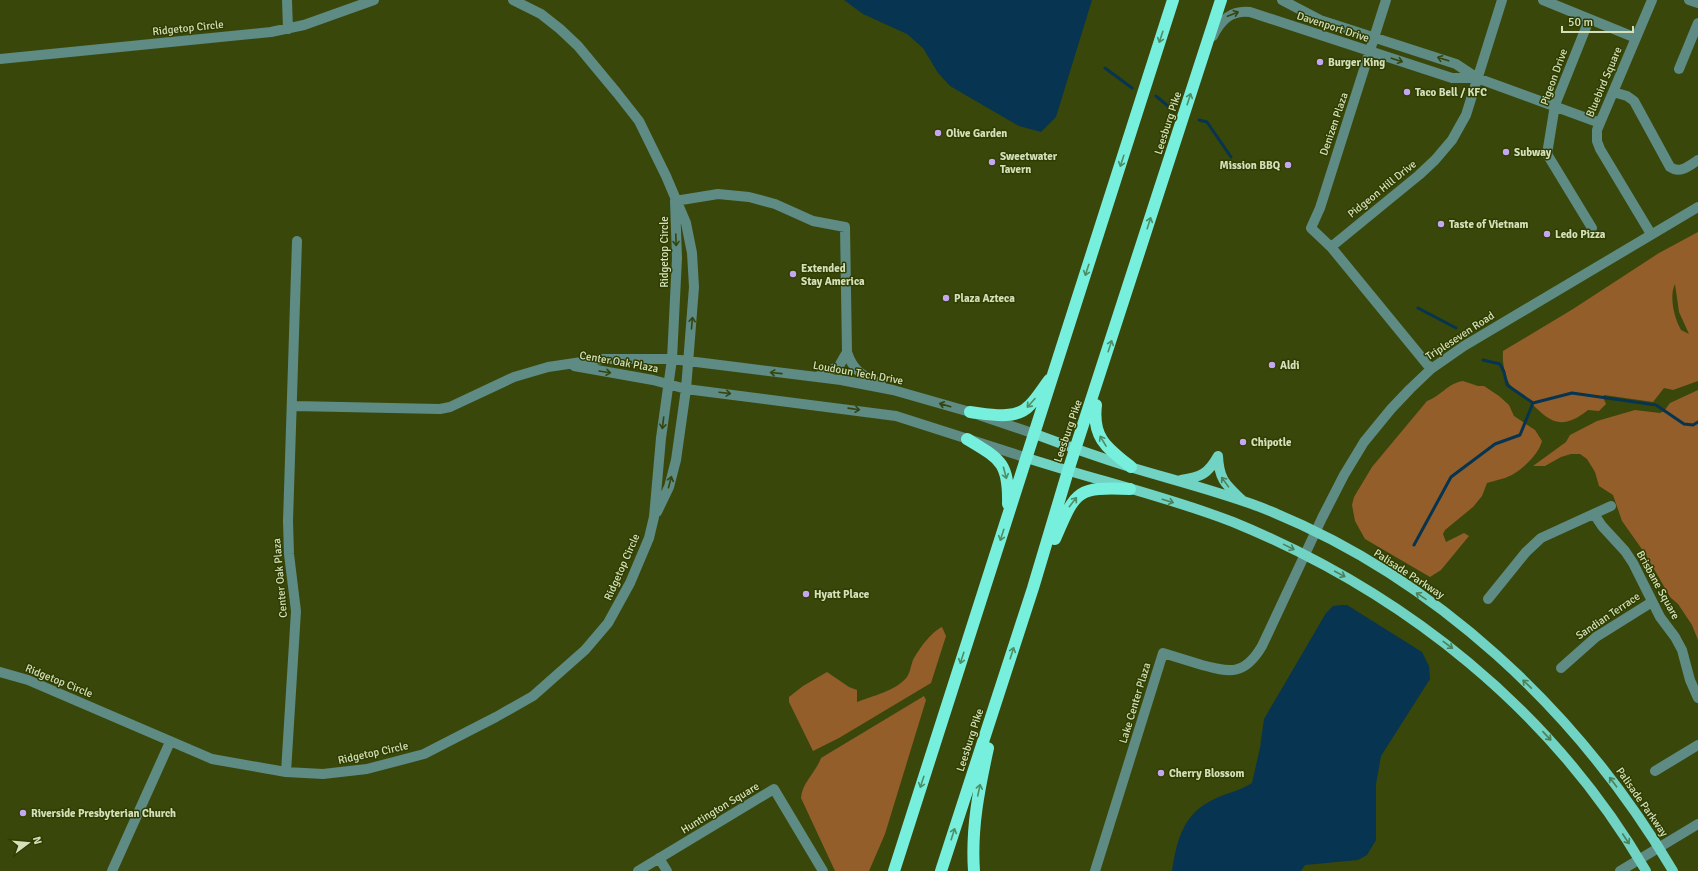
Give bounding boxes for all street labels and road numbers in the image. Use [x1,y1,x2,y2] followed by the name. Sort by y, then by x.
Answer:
[1295,9,1371,45] street label: Davenport Drive
[152,18,224,38] street label: Ridgetop Circle
[1583,45,1625,119] street label: Bluebird Square
[1538,47,1570,107] street label: Pigeon Drive
[1152,90,1184,156] street label: Leesburg Pike
[1317,90,1351,157] street label: Denizen Plaza
[1345,157,1419,221] street label: Pidgeon Hill Drive
[658,216,671,288] street label: Ridgetop Circle
[1423,309,1497,363] street label: Tripleseven Road
[579,349,660,375] street label: Center Oak Plaza
[812,359,904,387] street label: Loudoun Tech Drive
[1051,398,1085,464] street label: Leesburg Pike
[601,532,643,602] street label: Ridgetop Circle
[270,537,290,618] street label: Center Oak Plaza
[1371,546,1447,602] street label: Palisade Parkway
[1634,548,1682,622] street label: Brisbane Square
[1573,590,1643,642] street label: Sandian Terrace
[1117,661,1154,745] street label: Lake Center Plaza
[23,662,95,700] street label: Ridgetop Circle
[954,707,986,773] street label: Leesburg Pike
[337,739,409,767] street label: Ridgetop Circle
[1613,765,1671,840] street label: Palisade Parkway
[679,780,761,836] street label: Huntington Square

